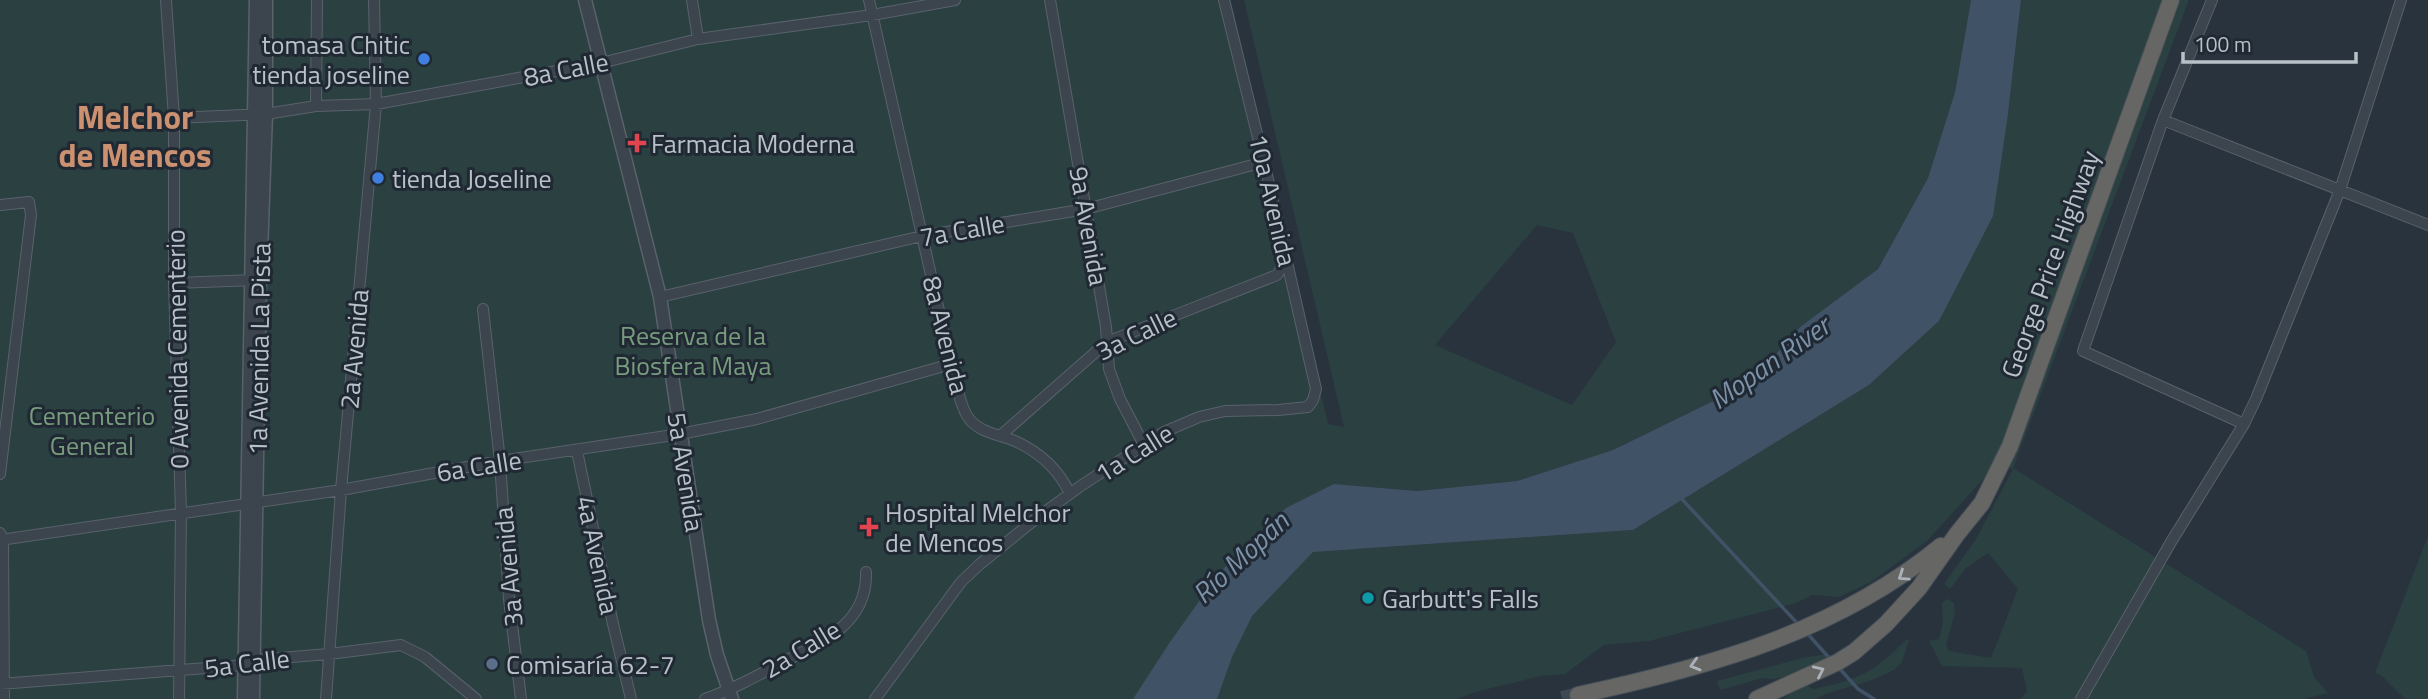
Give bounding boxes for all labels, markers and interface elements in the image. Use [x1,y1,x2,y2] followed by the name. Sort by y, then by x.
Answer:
[2183,21,2356,65] scale bar
[252,25,410,94] place label: tomasa Chitic tienda joseline
[2194,28,2251,60] text: 100 m
[520,42,612,96] street label: 8a Calle
[416,51,432,67] marker: tomasa Chitic tienda joseline
[58,92,212,180] district label: Melchor de Mencos
[651,124,855,163] place label: Farmacia Moderna
[1239,130,1307,270] street label: 10a Avenida
[629,135,645,151] marker: Farmacia Moderna
[1991,145,2109,383] street label: George Price Highway
[392,159,552,198] place label: tienda Joseline
[1059,163,1119,289] street label: 9a Avenida
[370,170,386,186] marker: tienda Joseline
[916,203,1008,257] street label: 7a Calle
[155,229,199,469] street label: 0 Avenida Cementerio
[238,242,280,456] street label: 1a Avenida La Pista
[913,272,979,398] street label: 8a Avenida
[329,287,379,411] street label: 2a Avenida
[1089,298,1183,370] street label: 3a Calle
[1700,303,1841,420] water label: Mopan River
[615,316,771,385] park label: Reserva de la Biosfera Maya
[29,396,155,465] park label: Cementerio General
[657,410,715,534] street label: 5a Avenida
[1087,414,1181,492] street label: 1a Calle
[434,440,524,492] street label: 6a Calle
[566,492,630,618] street label: 4a Avenida
[885,493,1070,562] place label: Hospital Melchor de Mencos
[1182,500,1299,613] water label: Río Mopán
[483,505,533,629] street label: 3a Avenida
[859,517,879,537] marker: Hospital Melchor de Mencos
[1897,567,1910,580] one-way arrow
[1382,579,1539,618] place label: Garbutt's Falls
[1360,590,1376,606] marker: Garbutt's Falls
[754,610,848,688] street label: 2a Calle
[202,638,292,688] street label: 5a Calle
[506,645,675,684] place label: Comisaría 62-7
[484,656,500,672] marker: Comisaría 62-7
[1689,657,1701,671] one-way arrow
[1812,665,1824,679] one-way arrow

